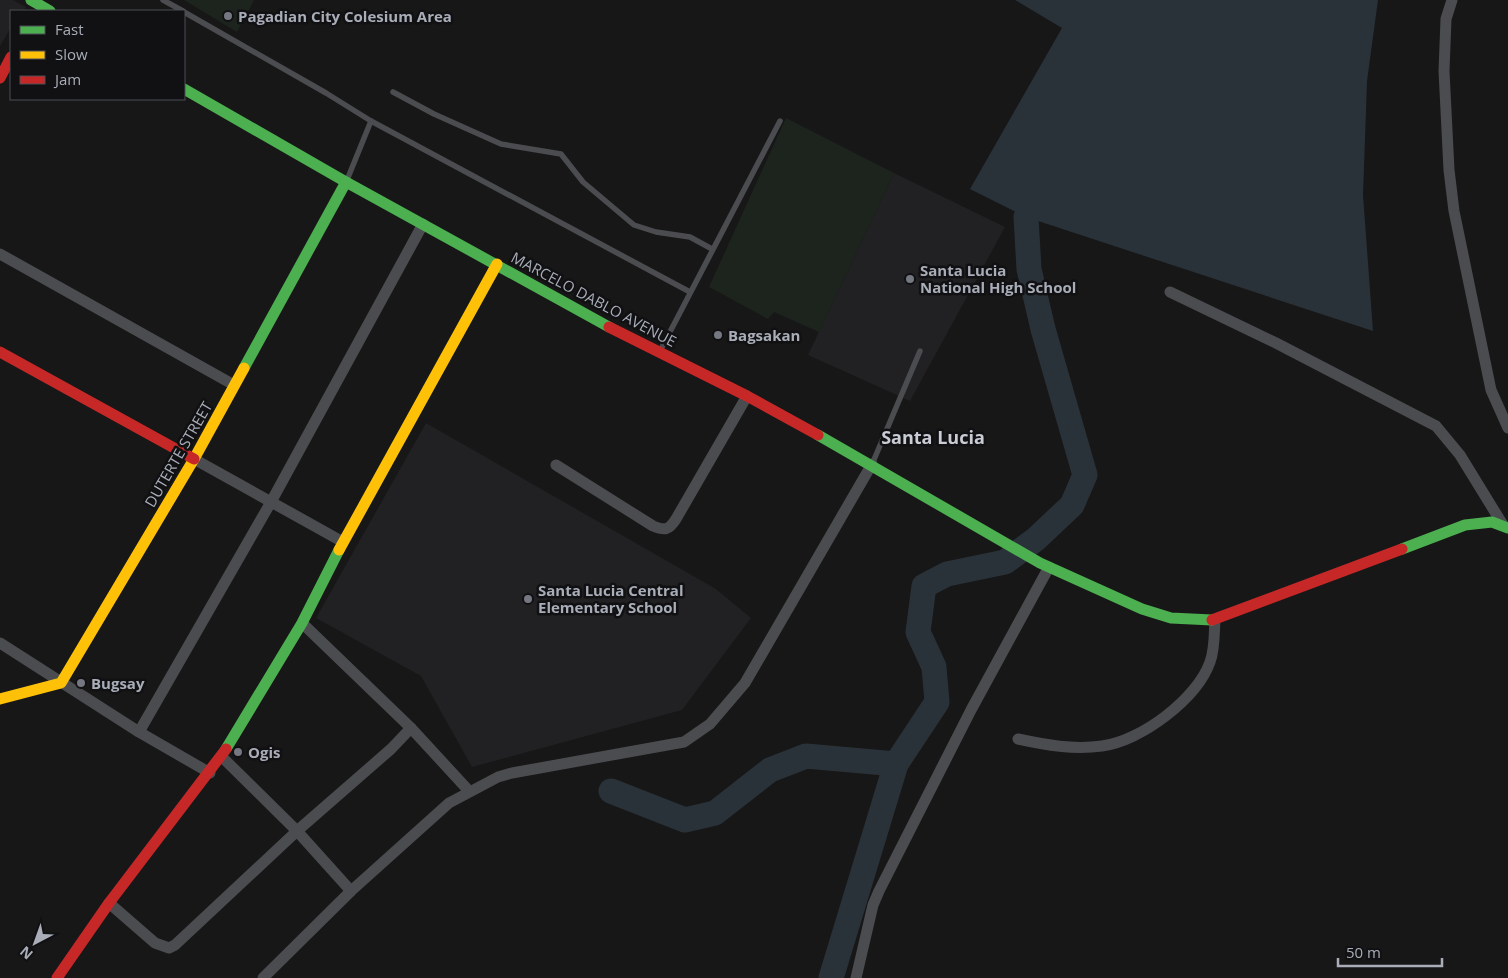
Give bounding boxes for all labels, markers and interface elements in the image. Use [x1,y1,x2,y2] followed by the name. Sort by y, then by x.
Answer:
[238,6,452,26] place label: Pagadian City Colesium Area
[10,10,185,100] legend
[222,10,234,22] marker: Pagadian City Colesium Area
[55,19,84,39] text: Fast
[55,44,88,64] text: Slow
[53,69,81,89] text: Jam
[508,247,680,351] street label: MARCELO DABLO AVENUE
[920,260,1076,297] place label: Santa Lucia National High School
[904,273,916,285] marker: Santa Lucia National High School
[728,325,800,345] place label: Bagsakan
[712,329,724,341] marker: Bagsakan
[140,397,217,510] street label: DUTERTE STREET
[881,425,985,449] district label: Santa Lucia
[538,580,683,617] place label: Santa Lucia Central Elementary School
[522,593,534,605] marker: Santa Lucia Central Elementary School
[91,673,145,693] place label: Bugsay
[75,677,87,689] marker: Bugsay
[248,742,280,762] place label: Ogis
[232,746,244,758] marker: Ogis
[10,918,60,968] north arrow
[1338,936,1442,968] scale bar
[16,942,37,964] text: N
[1346,942,1381,962] text: 50 m

